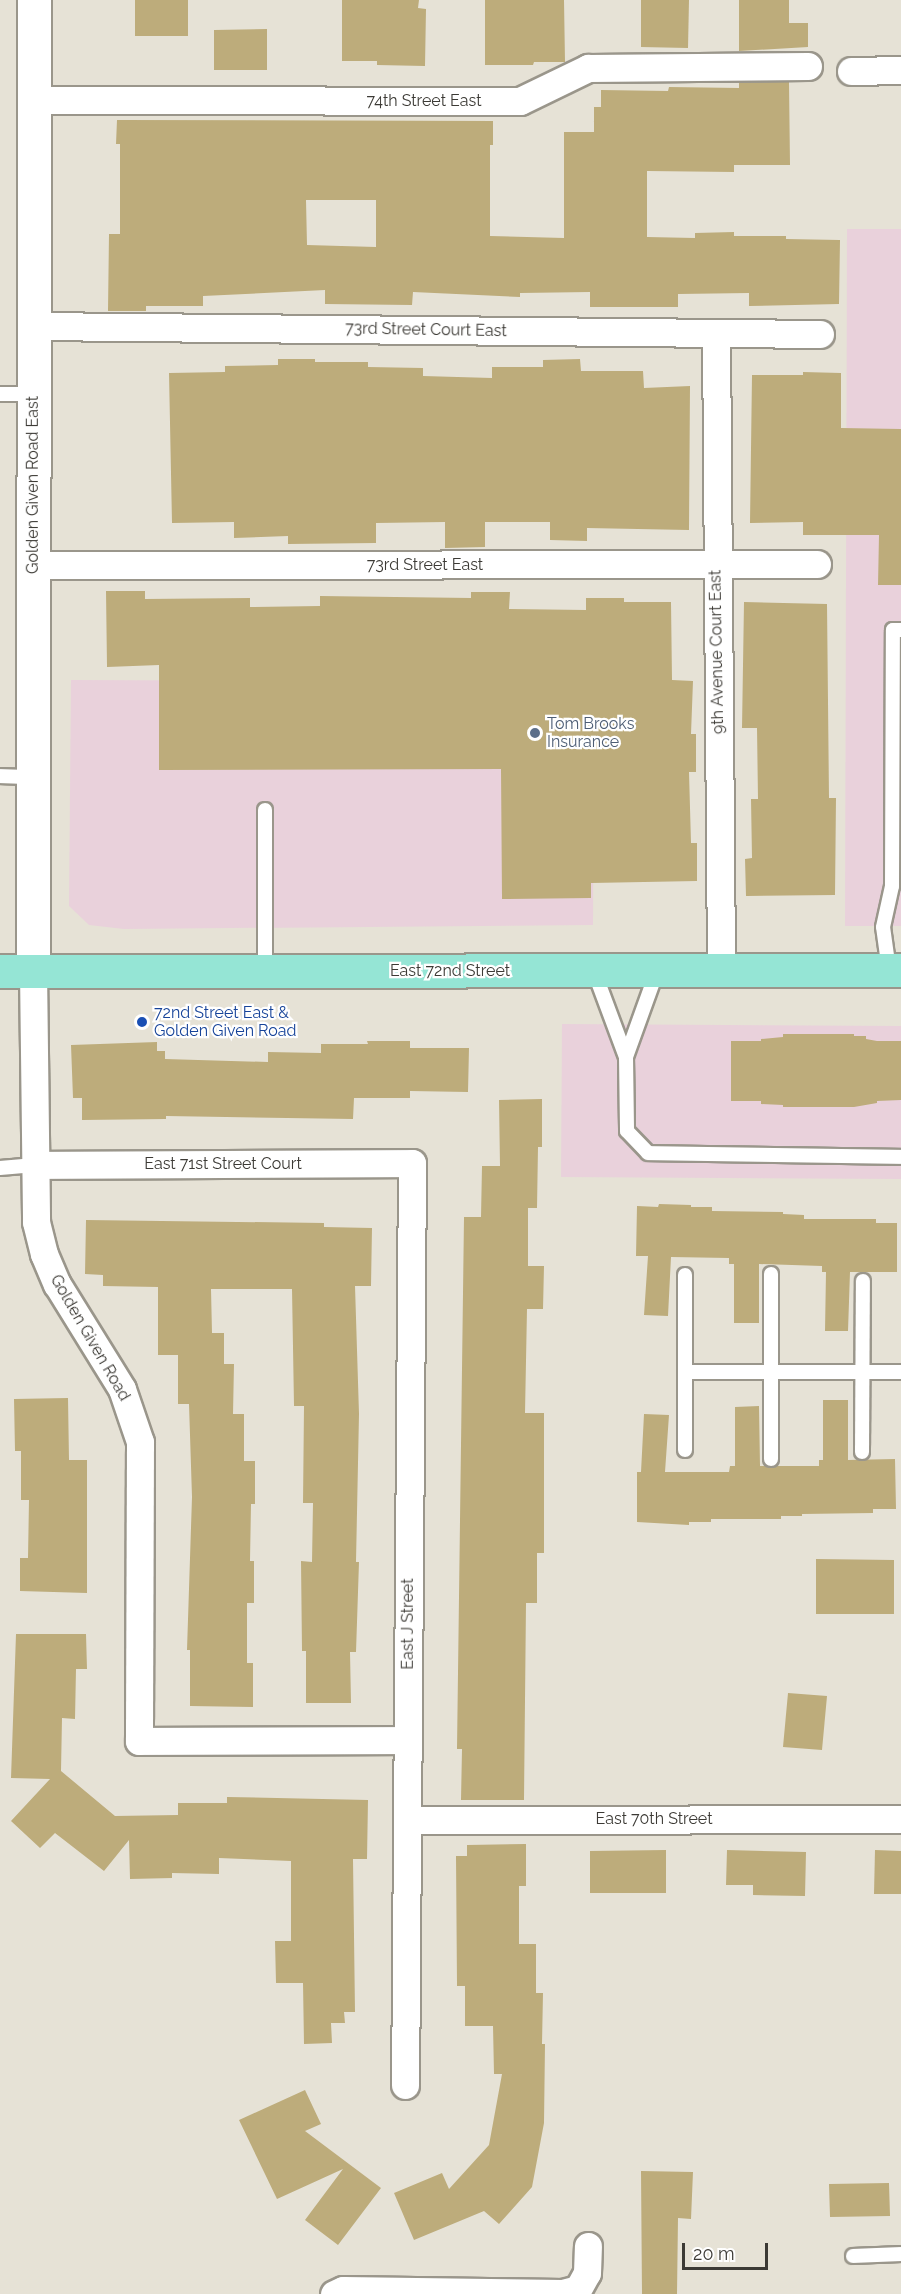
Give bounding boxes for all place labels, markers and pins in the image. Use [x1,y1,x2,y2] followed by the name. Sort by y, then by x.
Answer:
[547,714,635,752] place label: Tom Brooks Insurance
[528,726,542,740] marker: Tom Brooks Insurance
[154,1003,296,1041] place label: 72nd Street East & Golden Given Road
[135,1015,149,1029] marker: 72nd Street East & Golden Given Road

